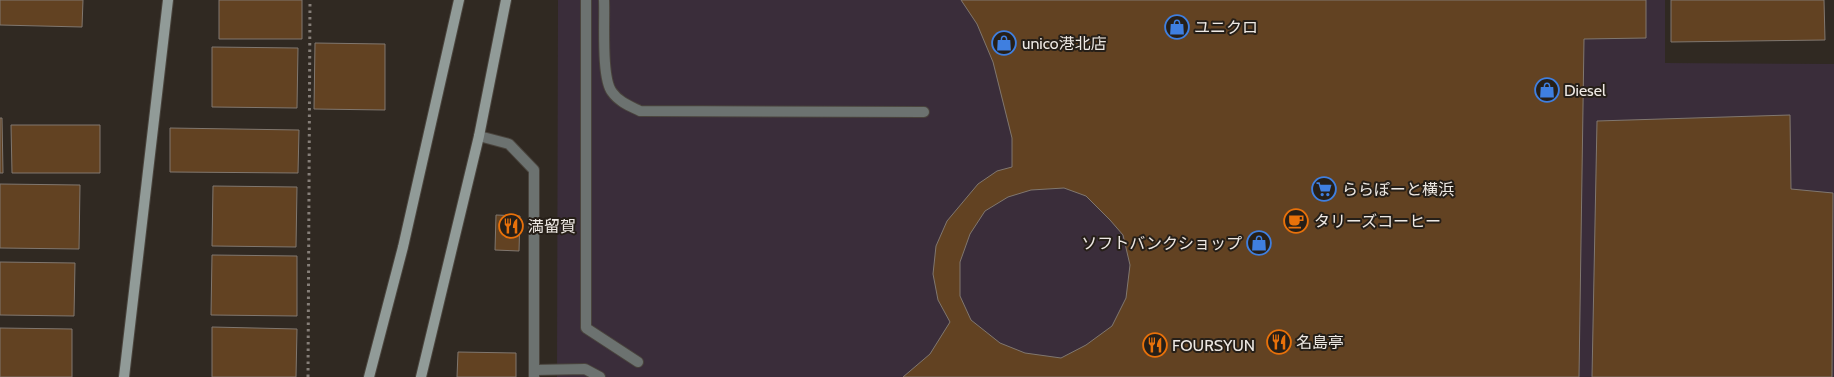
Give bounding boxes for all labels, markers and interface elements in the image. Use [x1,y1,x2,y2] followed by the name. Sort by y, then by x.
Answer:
[1164,14,1190,40] shop icon: ユニクロ
[1194,18,1258,37] place label: ユニクロ
[991,30,1017,56] shop icon: unico港北店
[1022,34,1107,53] place label: unico港北店
[1534,77,1560,103] shop icon: Diesel
[1564,81,1606,100] place label: Diesel
[1311,176,1337,202] supermarket icon: ららぽーと横浜
[1342,180,1454,199] place label: ららぽーと横浜
[1283,208,1309,234] cafe icon: タリーズコーヒー
[1314,212,1441,231] place label: タリーズコーヒー
[498,213,524,239] restaurant icon: 満留賀
[528,217,576,236] place label: 満留賀
[1246,230,1272,256] shop icon: ソフトバンクショップ
[1081,234,1242,253] place label: ソフトバンクショップ
[1266,329,1292,355] restaurant icon: 名島亭
[1142,332,1168,358] restaurant icon: FOURSYUN
[1296,333,1344,352] place label: 名島亭
[1172,336,1255,355] place label: FOURSYUN

